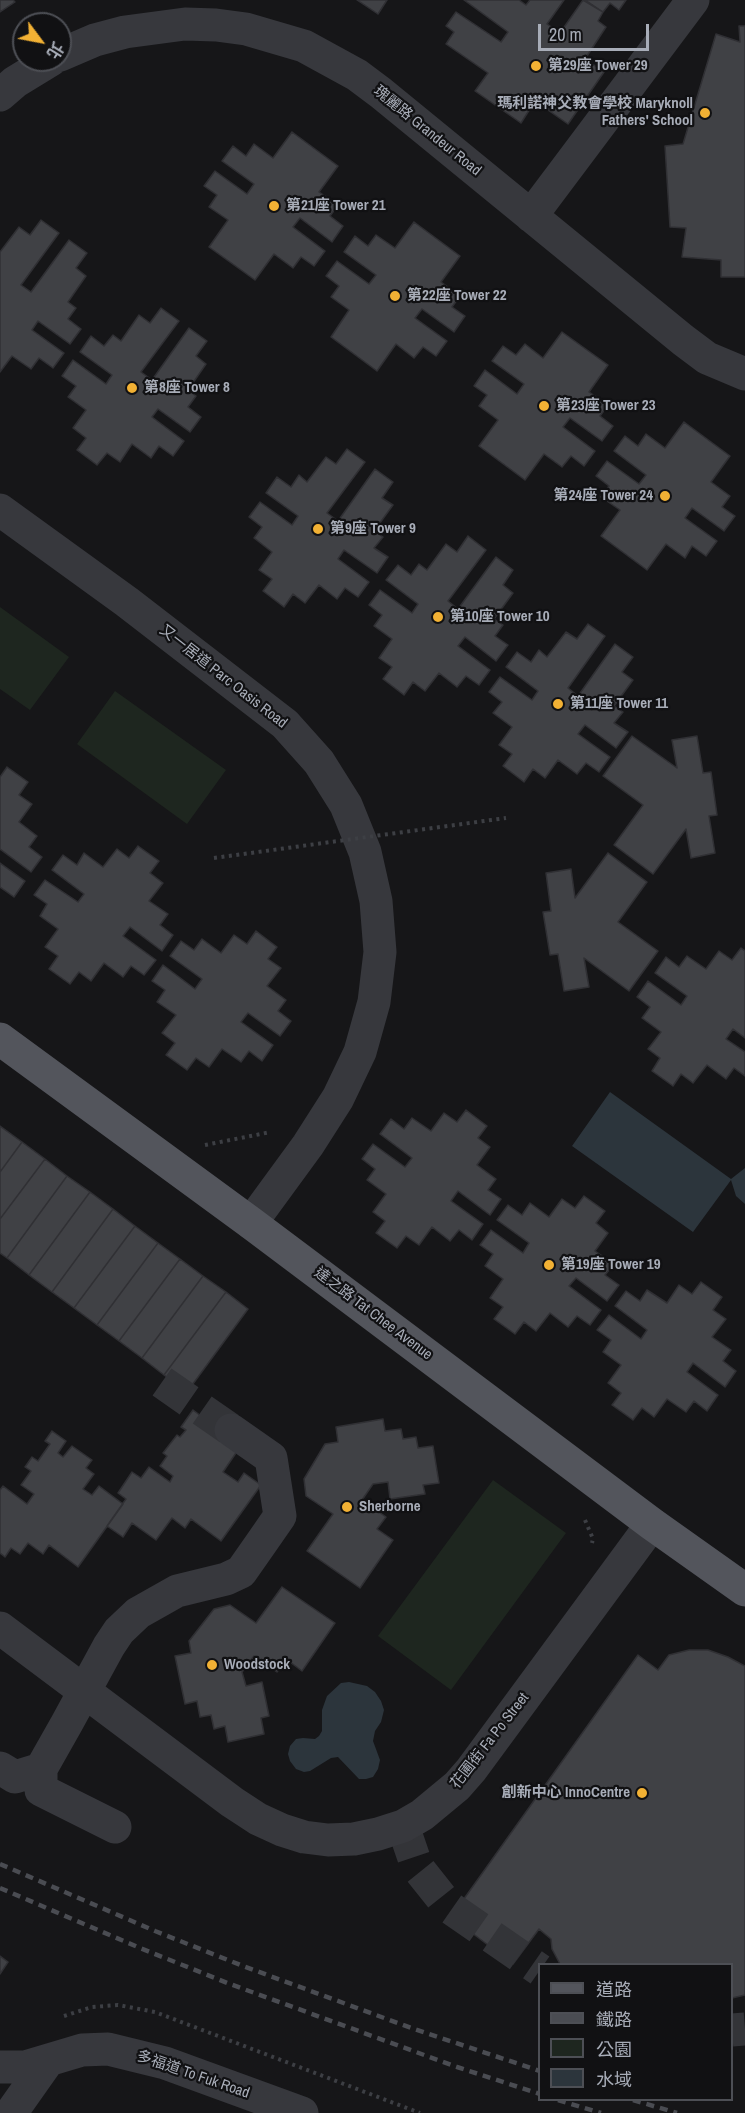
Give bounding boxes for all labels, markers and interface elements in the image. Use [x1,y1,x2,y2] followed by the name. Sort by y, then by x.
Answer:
[12,12,72,72] north arrow
[541,12,652,50] scale bar
[549,22,582,47] text: 20 m
[42,38,69,63] text: 北
[548,57,648,75] place label: 第29座 Tower 29
[529,59,543,73] marker: 第29座 Tower 29
[370,82,484,180] street label: 瑰麗路 Grandeur Road
[497,95,693,130] place label: 瑪利諾神父教會學校 Maryknoll Fathers' School
[698,106,712,120] marker: 瑪利諾神父教會學校 Maryknoll Fathers' School
[286,197,386,215] place label: 第21座 Tower 21
[267,199,281,213] marker: 第21座 Tower 21
[407,287,507,305] place label: 第22座 Tower 22
[388,289,402,303] marker: 第22座 Tower 22
[144,379,230,397] place label: 第8座 Tower 8
[125,381,139,395] marker: 第8座 Tower 8
[556,397,656,415] place label: 第23座 Tower 23
[537,399,551,413] marker: 第23座 Tower 23
[553,487,653,505] place label: 第24座 Tower 24
[658,489,672,503] marker: 第24座 Tower 24
[330,520,416,538] place label: 第9座 Tower 9
[311,522,325,536] marker: 第9座 Tower 9
[450,608,550,626] place label: 第10座 Tower 10
[431,610,445,624] marker: 第10座 Tower 10
[156,622,290,732] street label: 又一居道 Parc Oasis Road
[570,695,668,713] place label: 第11座 Tower 11
[551,697,565,711] marker: 第11座 Tower 11
[561,1256,661,1274] place label: 第19座 Tower 19
[542,1258,556,1272] marker: 第19座 Tower 19
[311,1264,435,1364] street label: 達之路 Tat Chee Avenue
[359,1498,421,1516] place label: Sherborne
[340,1500,354,1514] marker: Sherborne
[224,1656,290,1674] place label: Woodstock
[205,1658,219,1672] marker: Woodstock
[447,1689,533,1793] street label: 花圃街 Fa Po Street
[502,1784,630,1802] place label: 創新中心 InnoCentre
[635,1786,649,1800] marker: 創新中心 InnoCentre
[538,1963,733,2101] legend
[596,1977,632,2002] text: 道路
[596,2007,632,2032] text: 鐵路
[596,2037,632,2062] text: 公園
[134,2047,252,2103] street label: 多福道 To Fuk Road
[596,2067,632,2092] text: 水域

